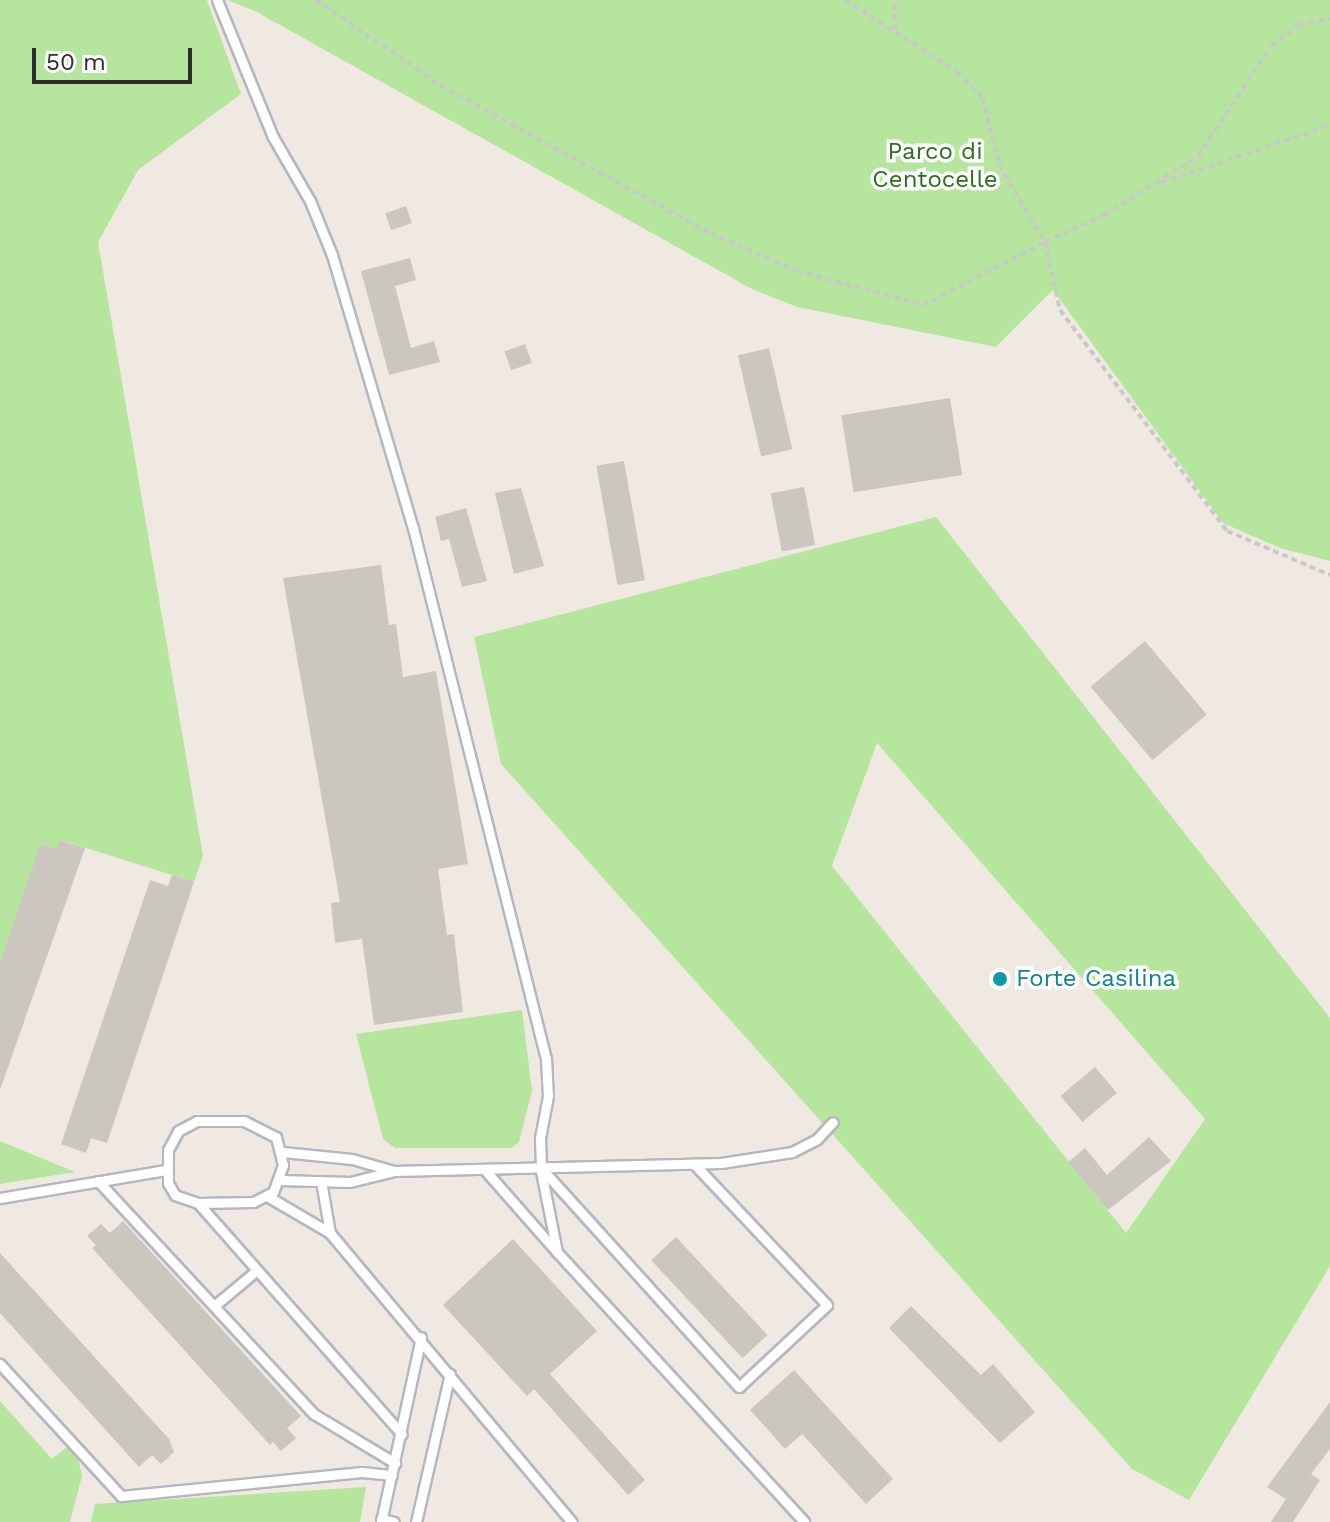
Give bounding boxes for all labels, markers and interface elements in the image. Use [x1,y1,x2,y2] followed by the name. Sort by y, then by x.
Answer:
[36,32,196,82] scale bar
[46,48,106,76] text: 50 m
[872,138,998,194] park label: Parco di Centocelle
[1016,965,1176,993] place label: Forte Casilina
[991,970,1009,988] marker: Forte Casilina

